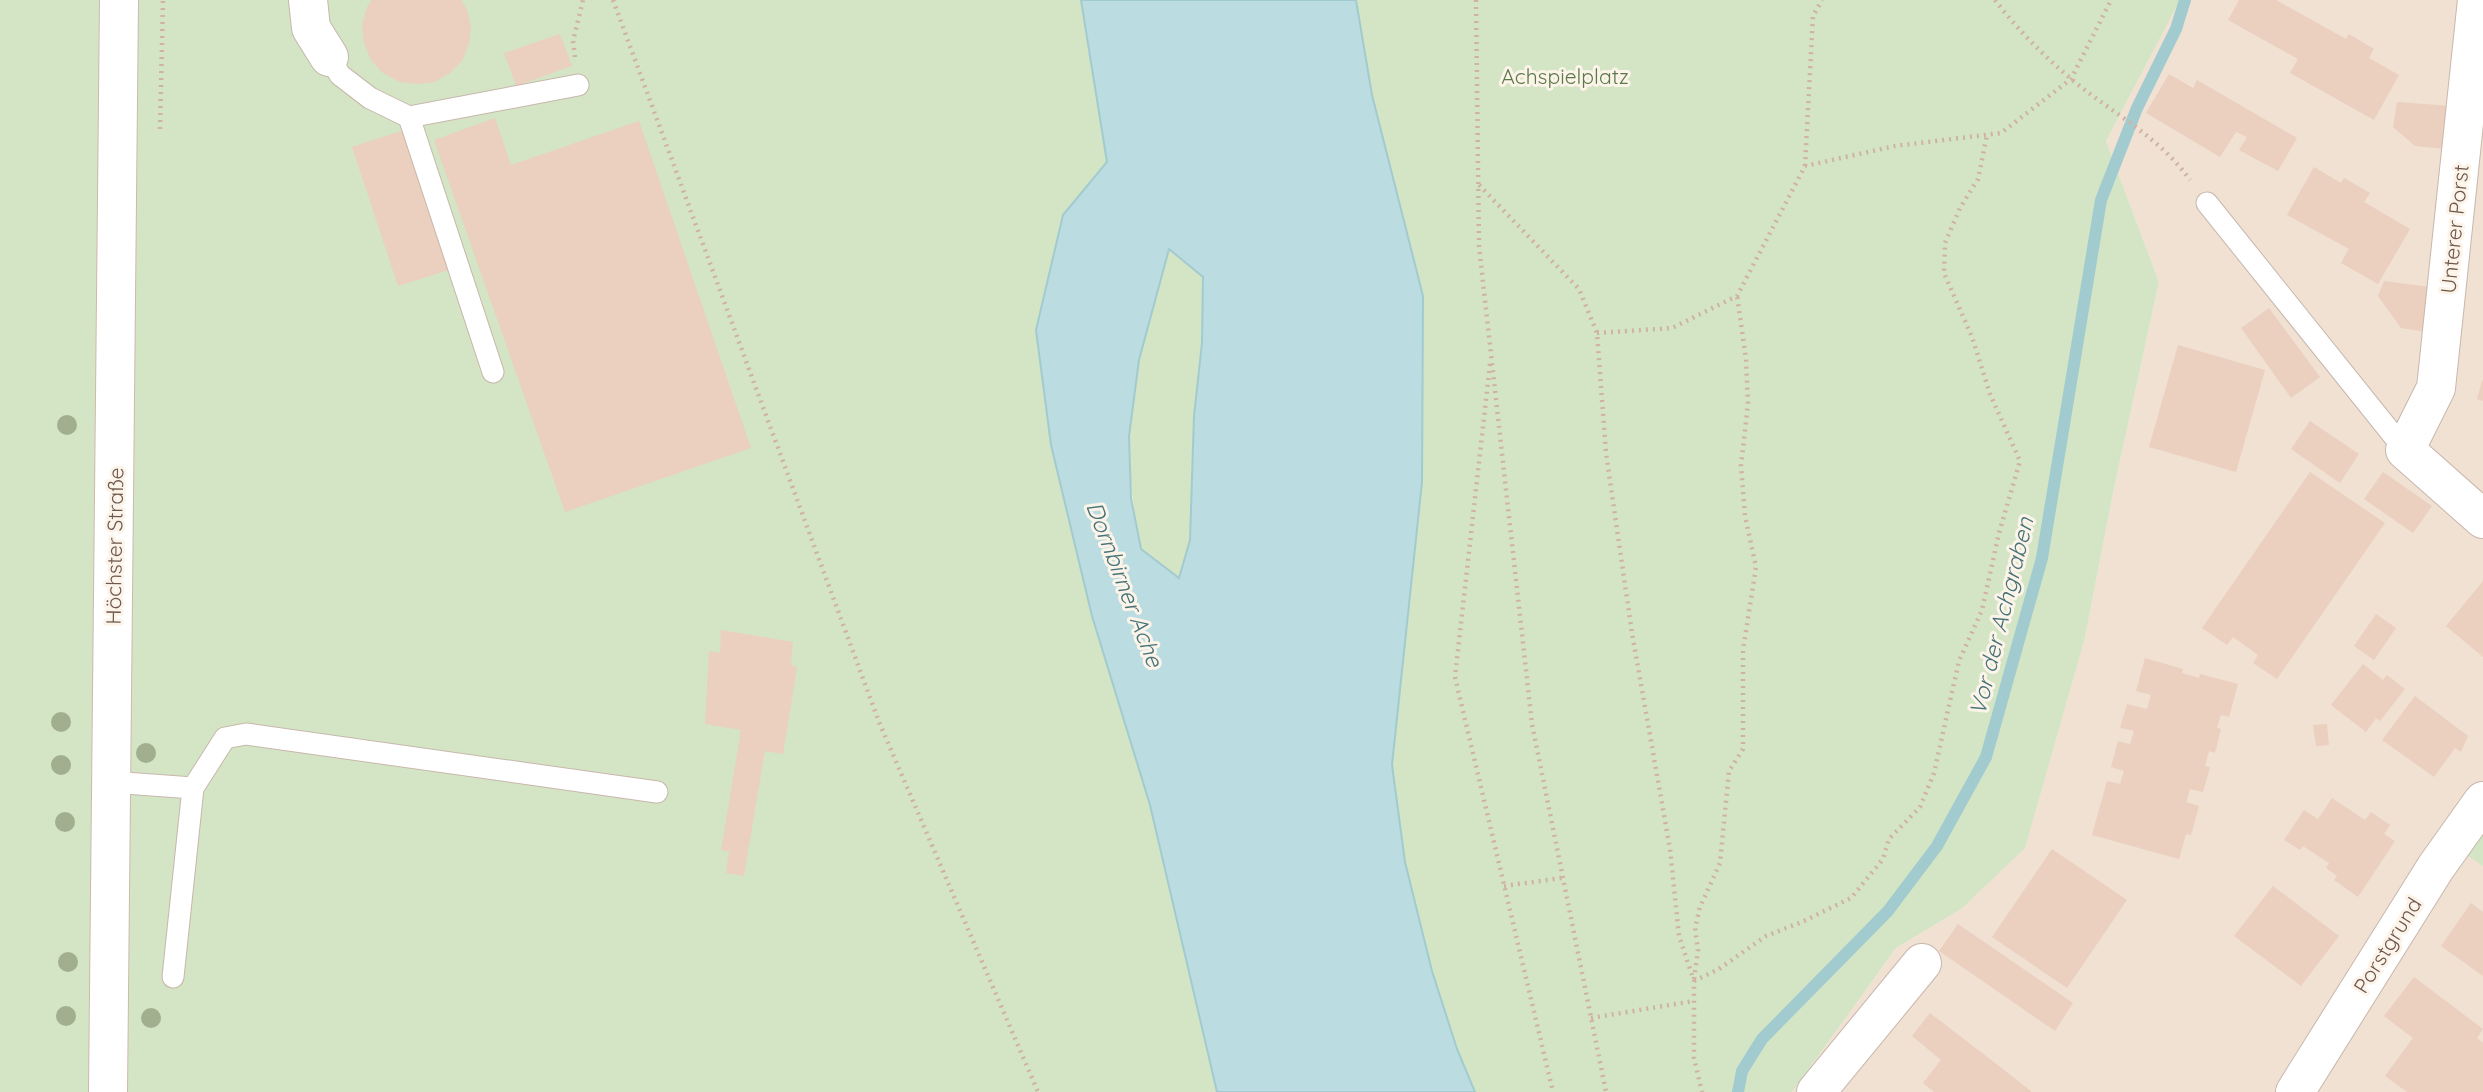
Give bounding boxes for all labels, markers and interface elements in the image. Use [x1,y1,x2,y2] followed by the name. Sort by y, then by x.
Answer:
[1501,63,1629,89] park label: Achspielplatz
[2434,163,2474,295] street label: Unterer Porst
[100,467,128,625] street label: Höchster Straße
[1080,497,1170,672] water label: Dornbirner Ache
[1962,513,2040,718] water label: Vor der Achgraben
[2347,892,2427,998] street label: Porstgrund

